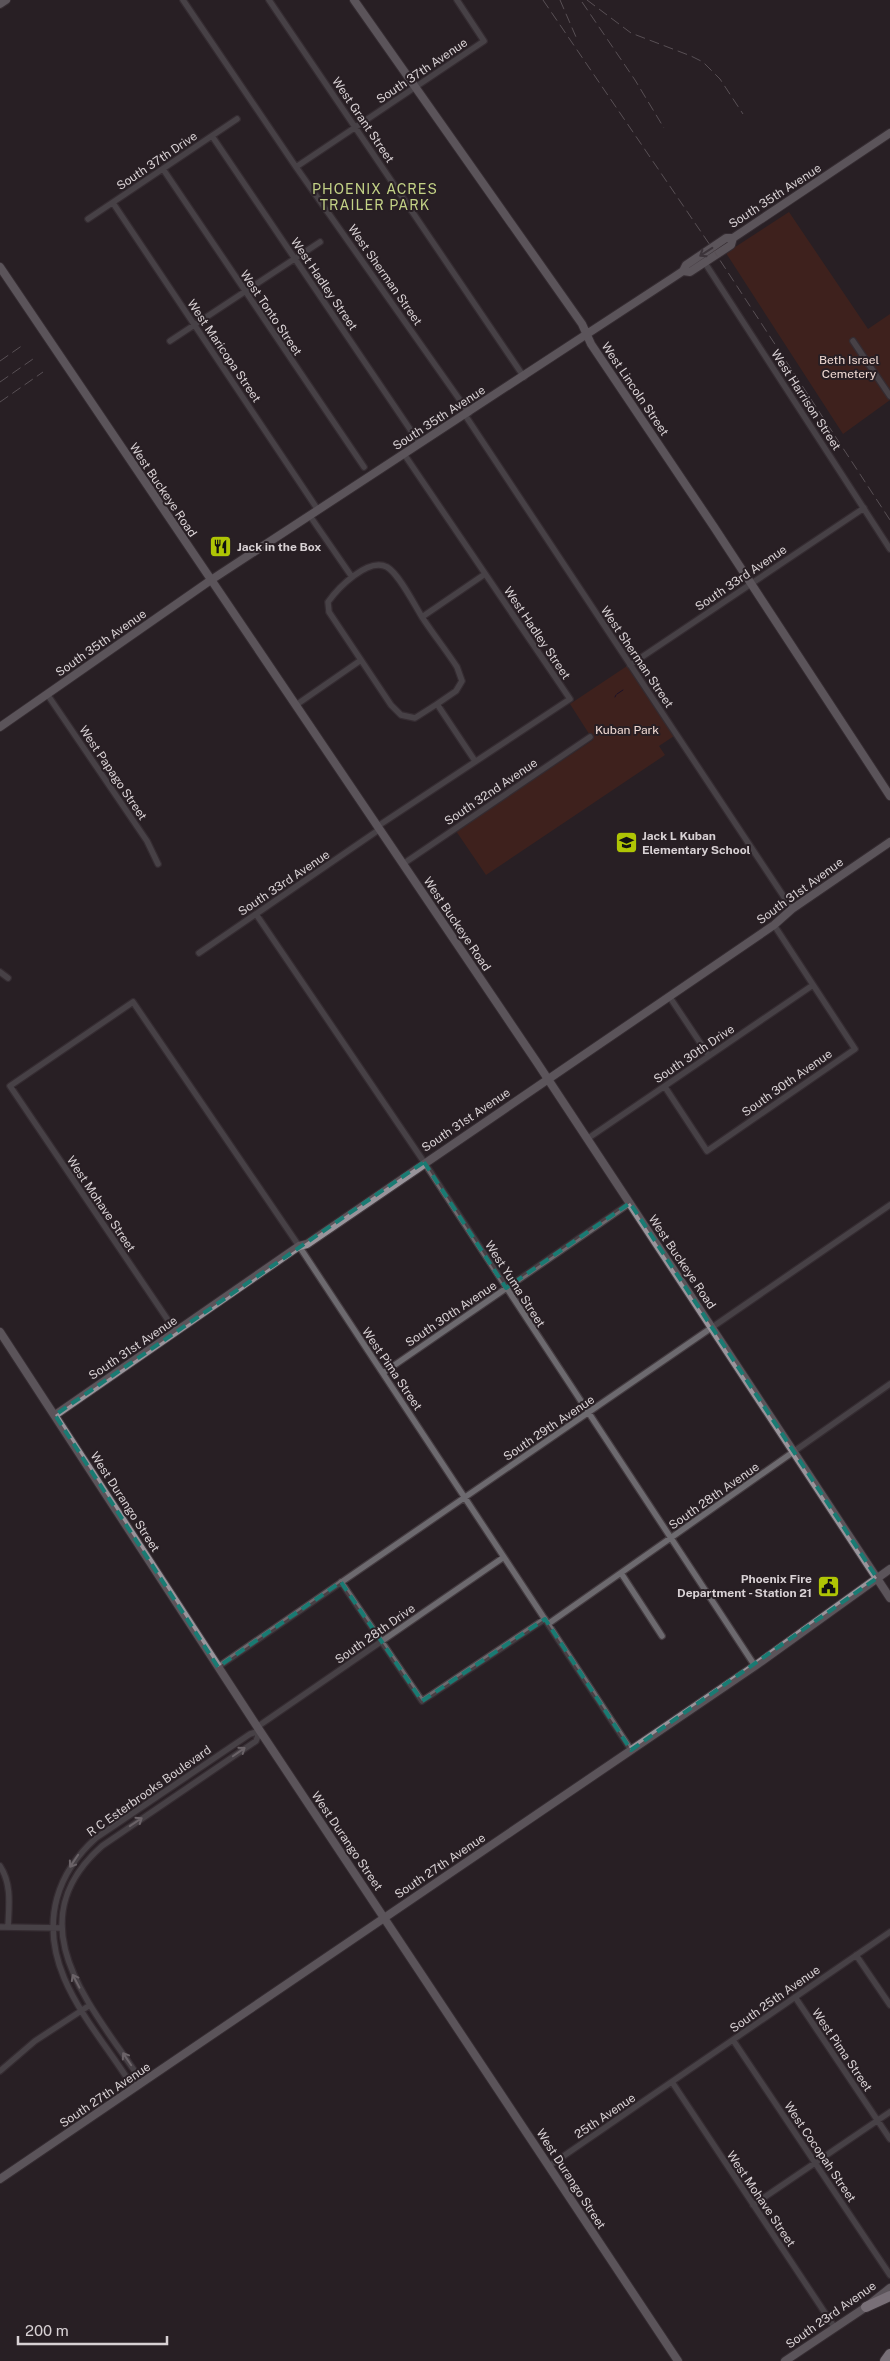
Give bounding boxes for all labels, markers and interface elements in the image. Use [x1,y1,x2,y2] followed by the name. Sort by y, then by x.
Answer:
[374,35,470,107] street label: South 37th Avenue
[329,74,397,166] street label: West Grant Street
[114,129,200,193] street label: South 37th Drive
[726,161,824,231] street label: South 35th Avenue
[312,181,438,213] district label: PHOENIX ACRES TRAILER PARK
[345,222,425,328] street label: West Sherman Street
[288,235,360,333] street label: West Hadley Street
[699,246,713,257] one-way arrow
[237,268,305,359] street label: West Tonto Street
[184,297,264,405] street label: West Maricopa Street
[598,340,672,439] street label: West Lincoln Street
[768,347,844,453] street label: West Harrison Street
[819,353,879,381] park label: Beth Israel Cemetery
[390,383,488,453] street label: South 35th Avenue
[126,440,200,540] street label: West Buckeye Road
[209,535,233,559] restaurant icon: Jack in the Box
[237,540,321,554] place label: Jack in the Box
[693,542,790,614] street label: South 33rd Avenue
[501,584,573,682] street label: West Hadley Street
[598,604,676,711] street label: West Sherman Street
[53,606,149,679] street label: South 35th Avenue
[76,723,150,823] street label: West Papago Street
[595,723,659,737] park label: Kuban Park
[442,756,540,828] street label: South 32nd Avenue
[642,829,751,857] place label: Jack L Kuban Elementary School
[614,831,638,855] school or university icon: Jack L Kuban Elementary School
[236,847,333,919] street label: South 33rd Avenue
[754,855,846,927] street label: South 31st Avenue
[420,874,494,974] street label: West Buckeye Road
[651,1022,737,1086] street label: South 30th Drive
[739,1047,835,1119] street label: South 30th Avenue
[419,1085,513,1155] street label: South 31st Avenue
[64,1153,138,1255] street label: West Mohave Street
[645,1212,719,1312] street label: West Buckeye Road
[482,1238,548,1330] street label: West Yuma Street
[403,1278,499,1350] street label: South 30th Avenue
[86,1313,180,1383] street label: South 31st Avenue
[359,1325,425,1413] street label: West Pima Street
[501,1392,597,1464] street label: South 29th Avenue
[87,1449,163,1555] street label: West Durango Street
[666,1459,762,1532] street label: South 28th Avenue
[677,1572,812,1600] place label: Phoenix Fire Department - Station 21
[816,1574,840,1598] public building icon: Phoenix Fire Department - Station 21
[332,1601,418,1667] street label: South 28th Drive
[84,1743,214,1839] street label: R C Esterbrooks Boulevard
[232,1747,246,1757] one-way arrow
[309,1789,386,1893] street label: West Durango Street
[129,1817,143,1827] one-way arrow
[392,1830,488,1902] street label: South 27th Avenue
[69,1854,79,1868] one-way arrow
[727,1963,823,2035] street label: South 25th Avenue
[71,1974,81,1989] one-way arrow
[809,2006,875,2094] street label: West Pima Street
[122,2053,132,2067] one-way arrow
[57,2059,153,2131] street label: South 27th Avenue
[572,2090,638,2142] street label: 25th Avenue
[781,2099,859,2205] street label: West Cocopah Street
[533,2126,609,2232] street label: West Durango Street
[724,2148,798,2250] street label: West Mohave Street
[783,2279,879,2351] street label: South 23rd Avenue
[18,2314,166,2346] scale bar
[25,2322,69,2339] text: 200 m

